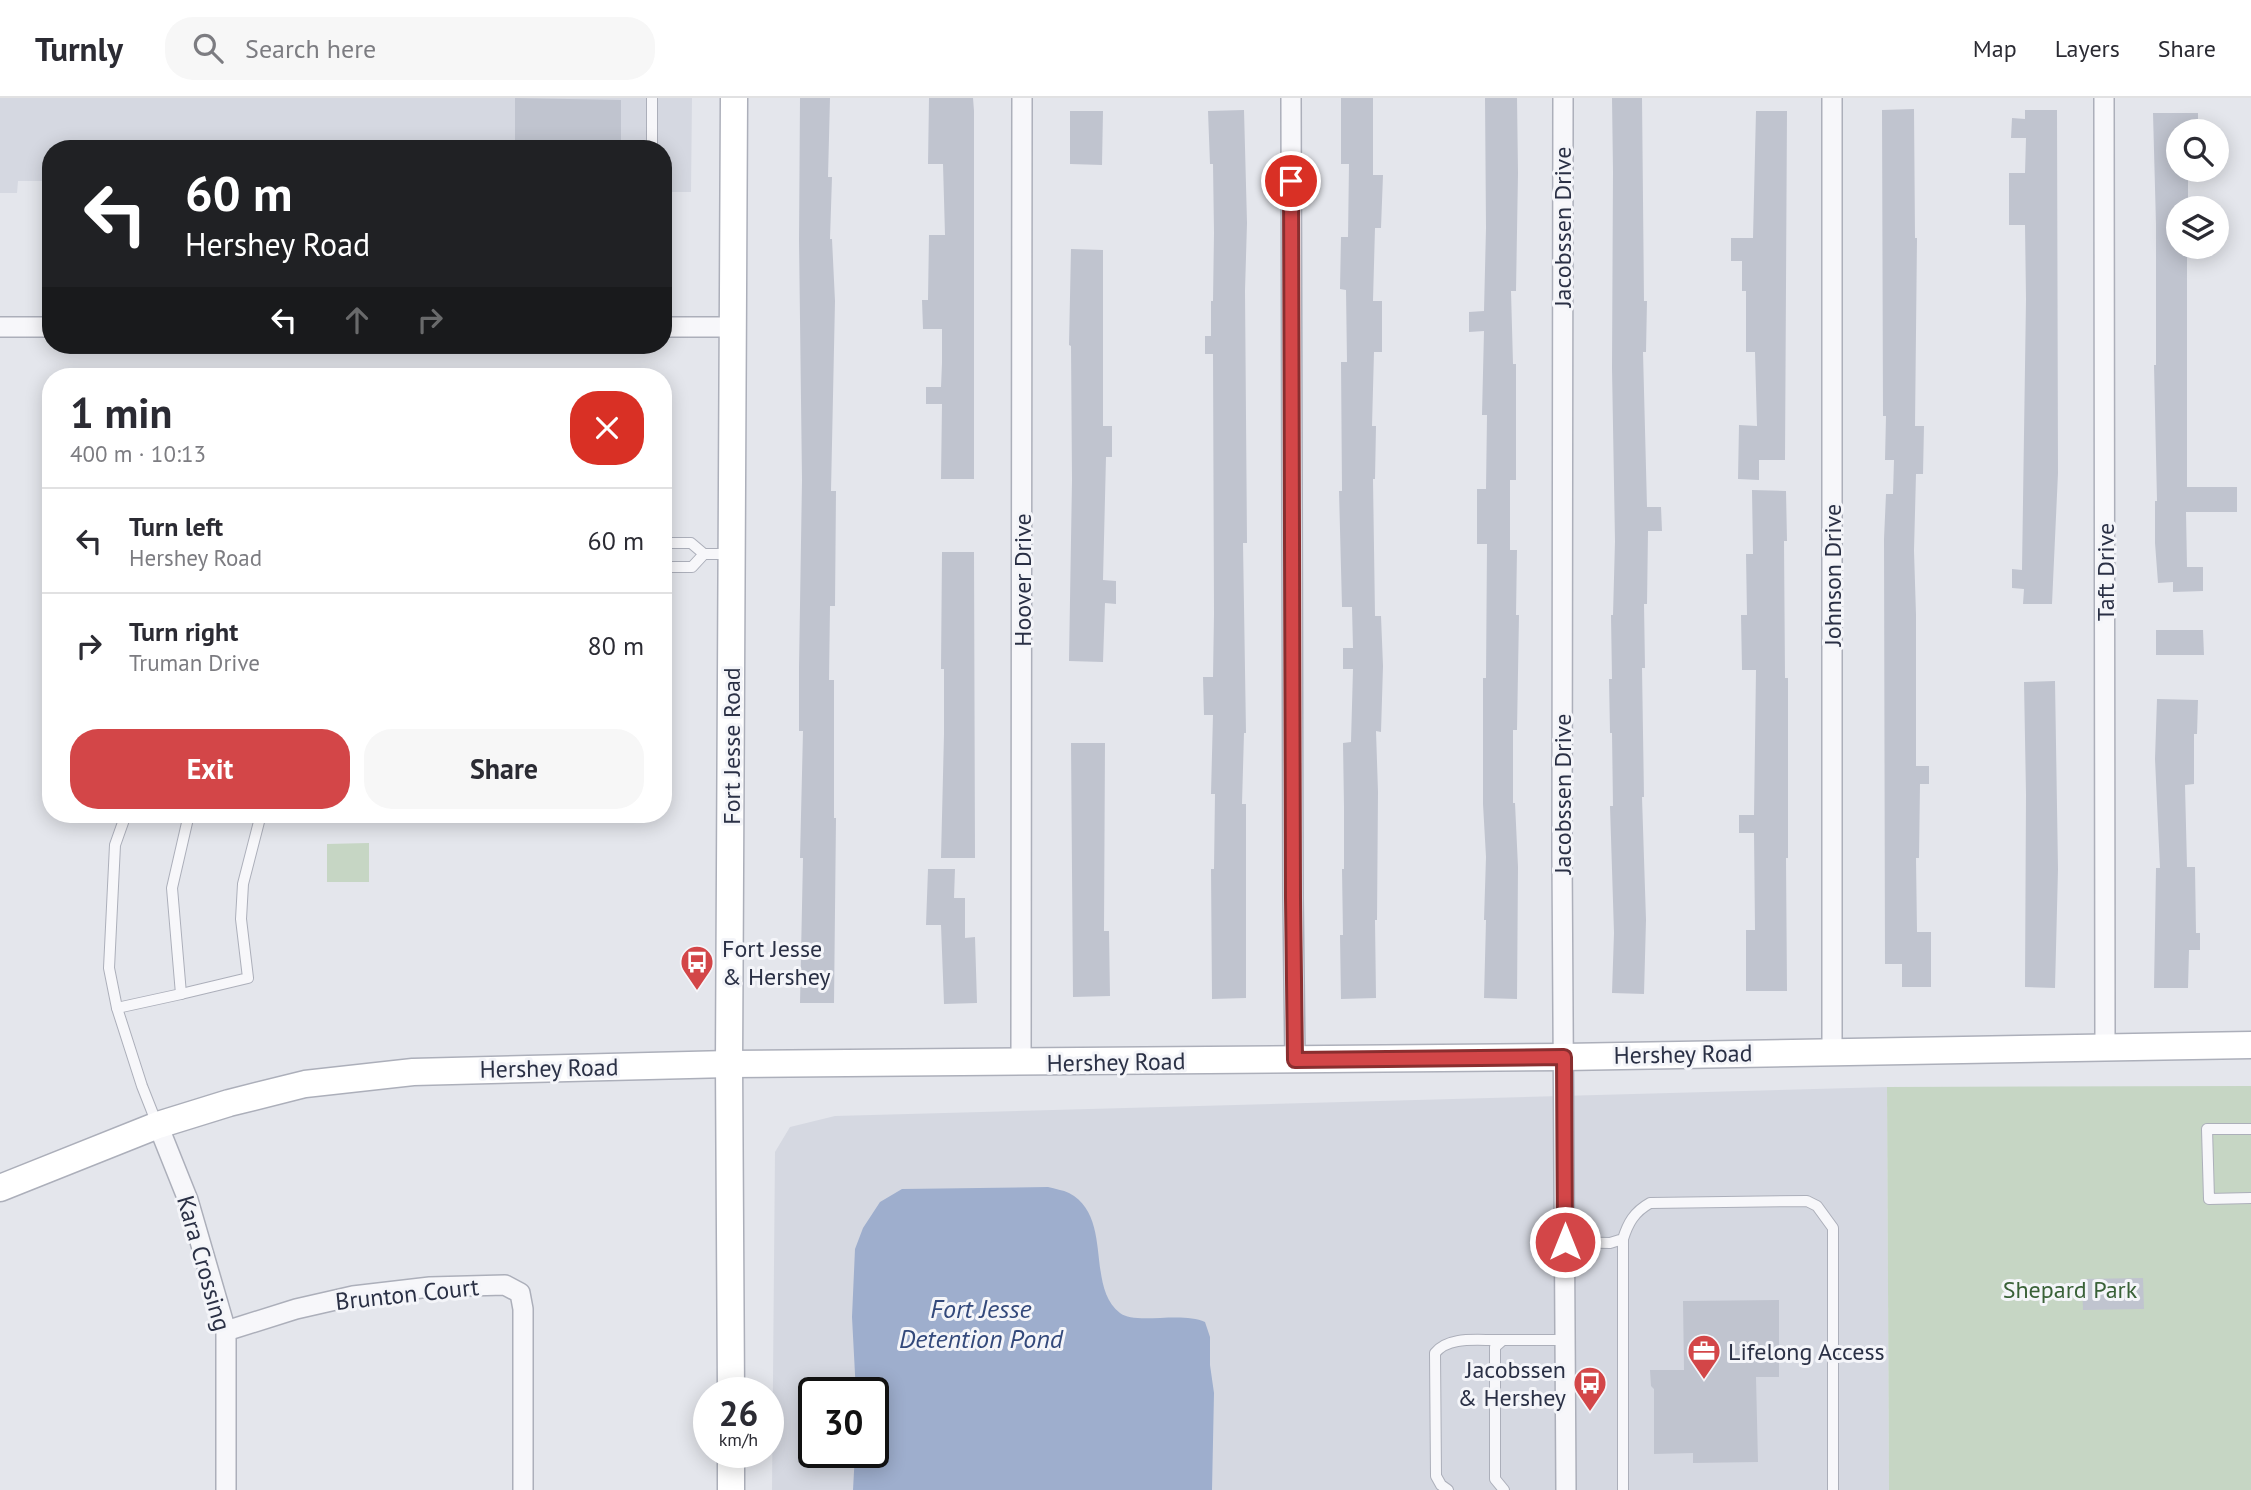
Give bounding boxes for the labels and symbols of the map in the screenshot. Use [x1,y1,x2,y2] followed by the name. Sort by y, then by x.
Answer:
[1547,147,1578,308] street label: Jacobssen Drive
[1261,151,1321,211] pin
[1817,504,1848,647] street label: Johnson Drive
[1007,513,1038,647] street label: Hoover Drive
[2090,523,2121,621] street label: Taft Drive
[716,667,747,825] street label: Fort Jesse Road
[1547,714,1578,875] street label: Jacobssen Drive
[722,933,831,992] place label: Fort Jesse & Hershey
[678,943,716,992] bus stop icon: Fort Jesse & Hershey
[1613,1037,1753,1071] street label: Hershey Road
[1046,1045,1186,1079] street label: Hershey Road
[479,1051,619,1085] street label: Hershey Road
[170,1192,238,1334] street label: Kara Crossing
[1528,1205,1602,1279] position arrow
[334,1271,480,1317] street label: Brunton Court
[2003,1274,2138,1305] park label: Shepard Park
[899,1292,1064,1355] water label: Fort Jesse Detention Pond
[1685,1332,1723,1381] office icon: Lifelong Access
[1728,1336,1885,1367] place label: Lifelong Access
[1457,1354,1566,1413] place label: Jacobssen & Hershey
[1571,1364,1609,1413] bus stop icon: Jacobssen & Hershey
[798,1377,889,1468] speed limit sign: 30

